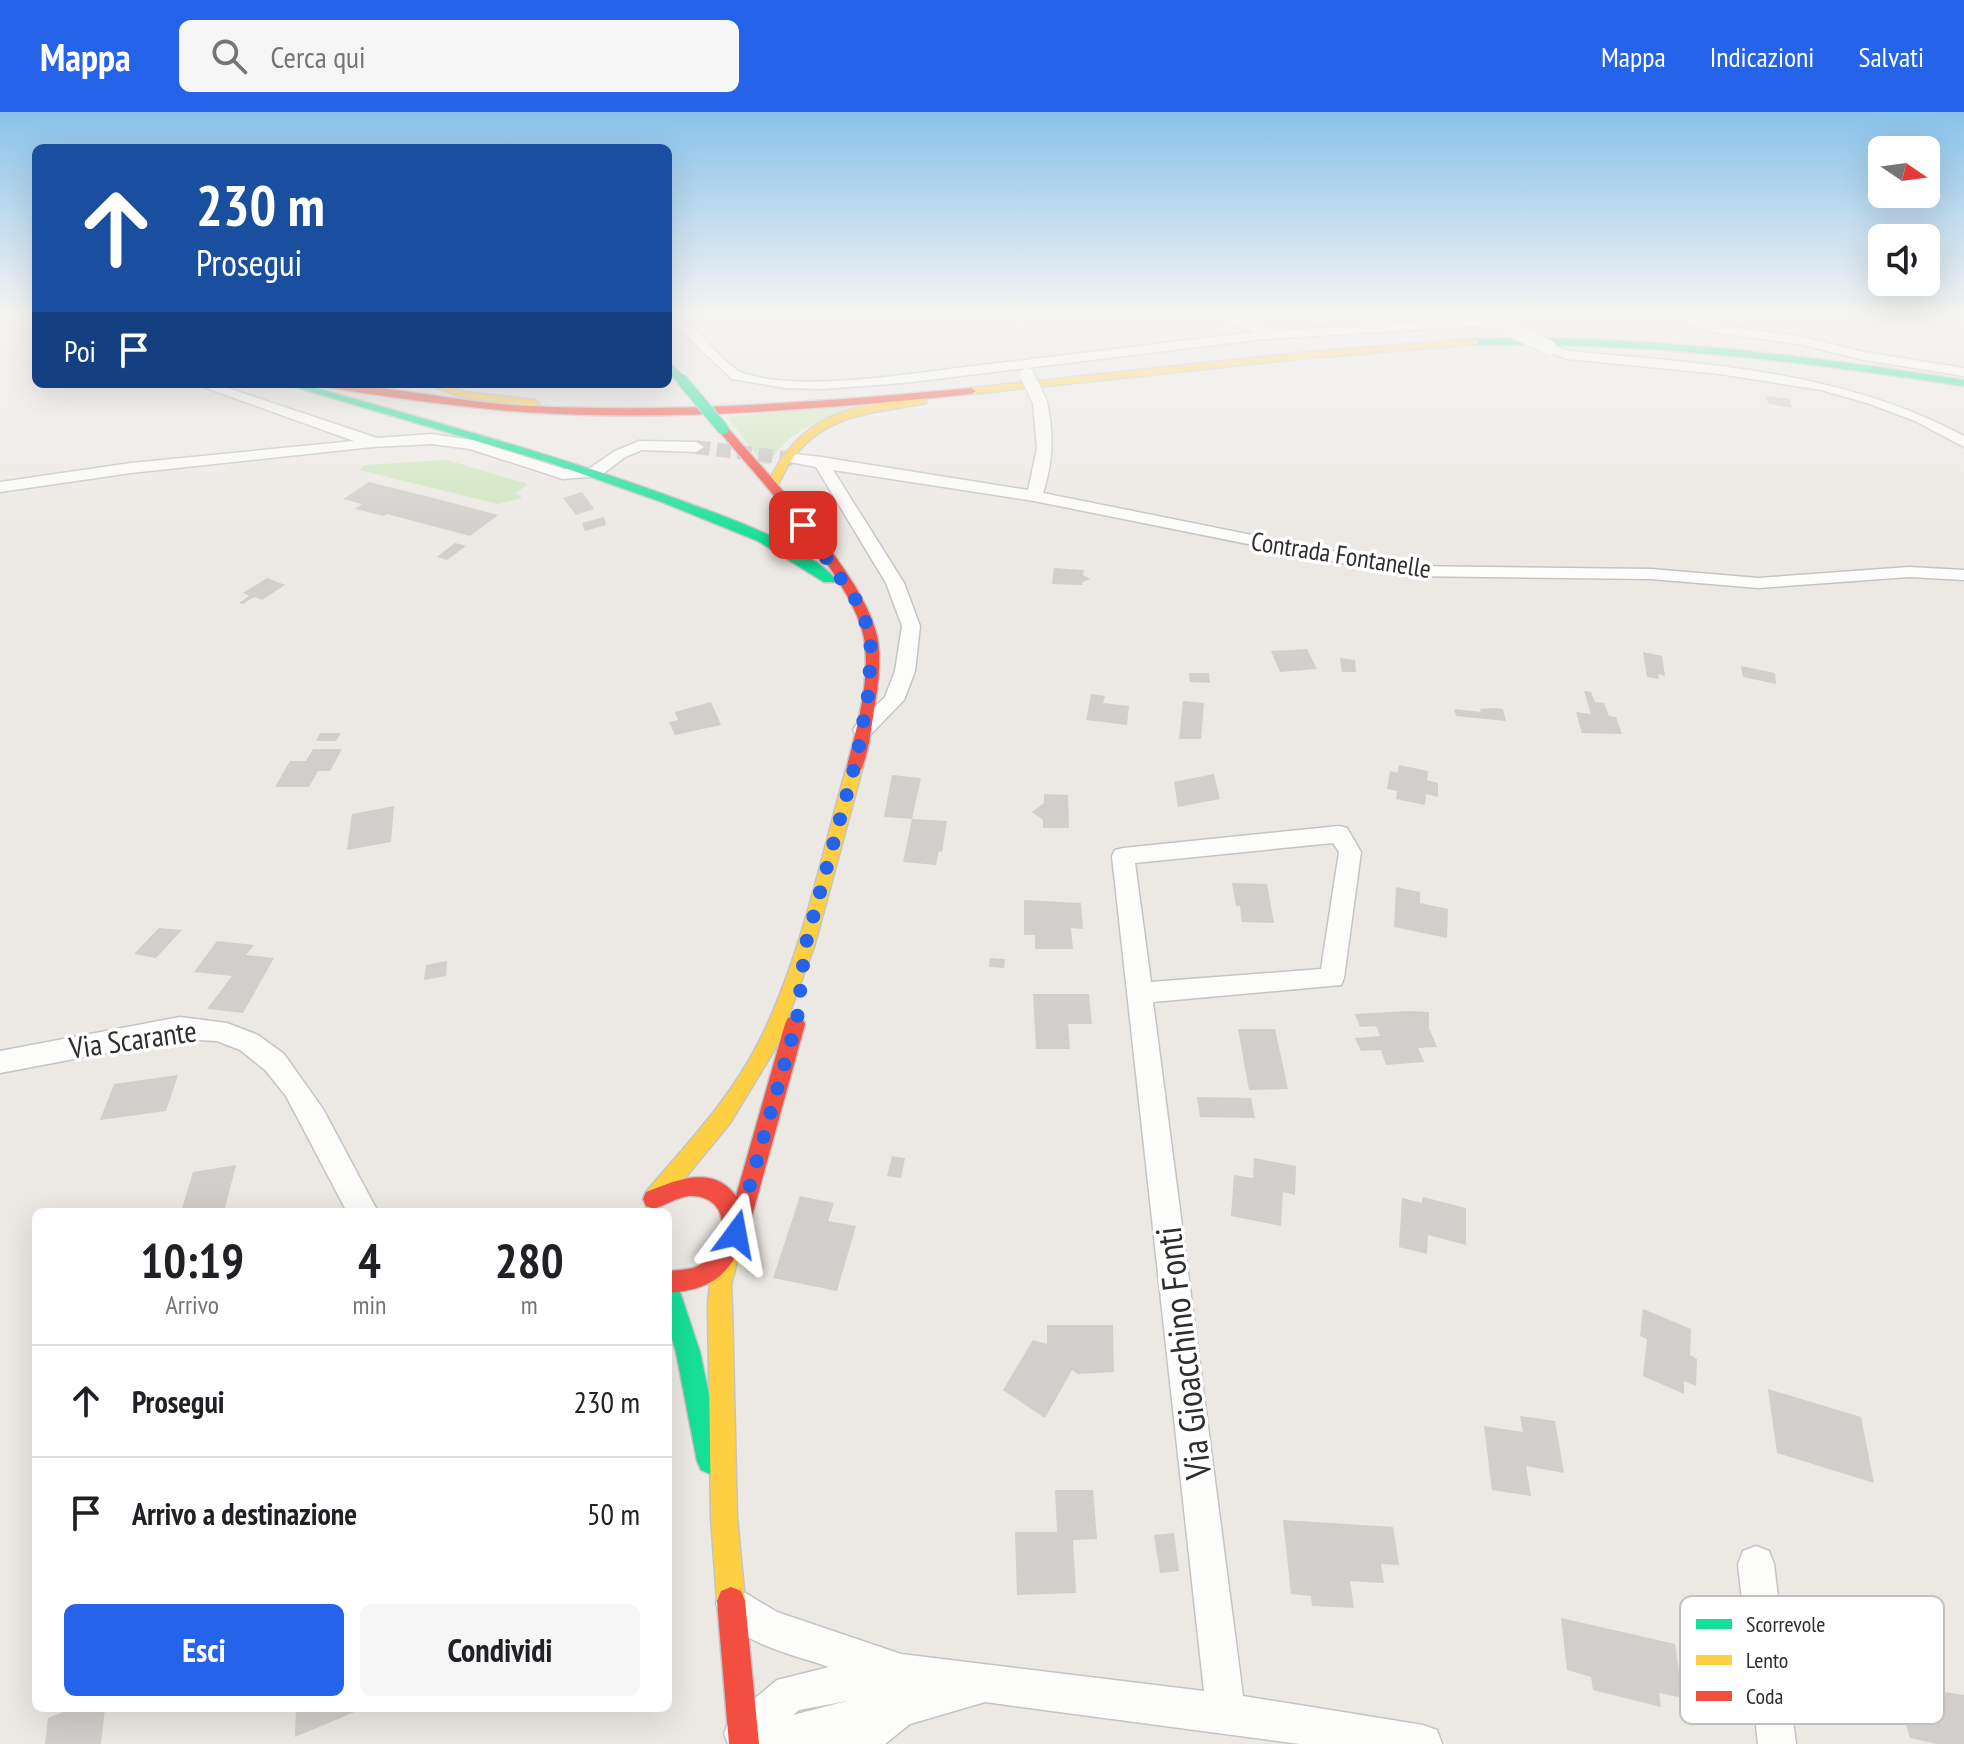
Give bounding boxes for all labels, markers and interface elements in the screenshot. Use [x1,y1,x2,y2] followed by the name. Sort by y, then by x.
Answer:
[179,20,739,92] search box
[40,32,131,81] text: Mappa
[207,34,251,78] icon: search
[271,37,366,76] text: Cerca qui
[1601,38,1666,75] text: Mappa
[1710,38,1814,75] text: Indicazioni
[1858,38,1924,75] text: Salvati
[1868,136,1940,208] north arrow
[1868,136,1940,296] map controls
[196,169,325,241] text: 230 m
[64,176,168,280] icon: ahead
[1868,224,1940,296] button: sound
[196,239,302,286] text: Prosegui
[112,328,156,372] icon: arrive
[64,331,96,370] text: Poi
[769,491,837,559] pin
[781,503,825,547] icon: arrive
[1249,524,1433,585] street label: Contrada Fontanelle
[66,1010,199,1067] street label: Via Scarante
[694,1192,778,1276] position arrow
[1144,1224,1221,1483] street label: Via Gioacchino Fonti
[140,1229,244,1291] text: 10:19
[358,1229,381,1291] text: 4
[495,1229,564,1291] text: 280
[165,1288,219,1321] text: Arrivo
[352,1288,386,1321] text: min
[521,1288,538,1321] text: m
[64,1379,108,1423] icon: ahead
[132,1382,225,1421] text: Prosegui
[574,1382,640,1421] text: 230 m
[64,1491,108,1535] icon: arrive
[132,1494,357,1533] text: Arrivo a destinazione
[587,1494,640,1533] text: 50 m
[1680,1596,1944,1724] legend
[64,1604,344,1696] button: Esci
[360,1604,640,1696] button: Condividi
[1746,1610,1825,1638] text: Scorrevole
[1746,1646,1788,1674] text: Lento
[1746,1682,1783,1710] text: Coda

